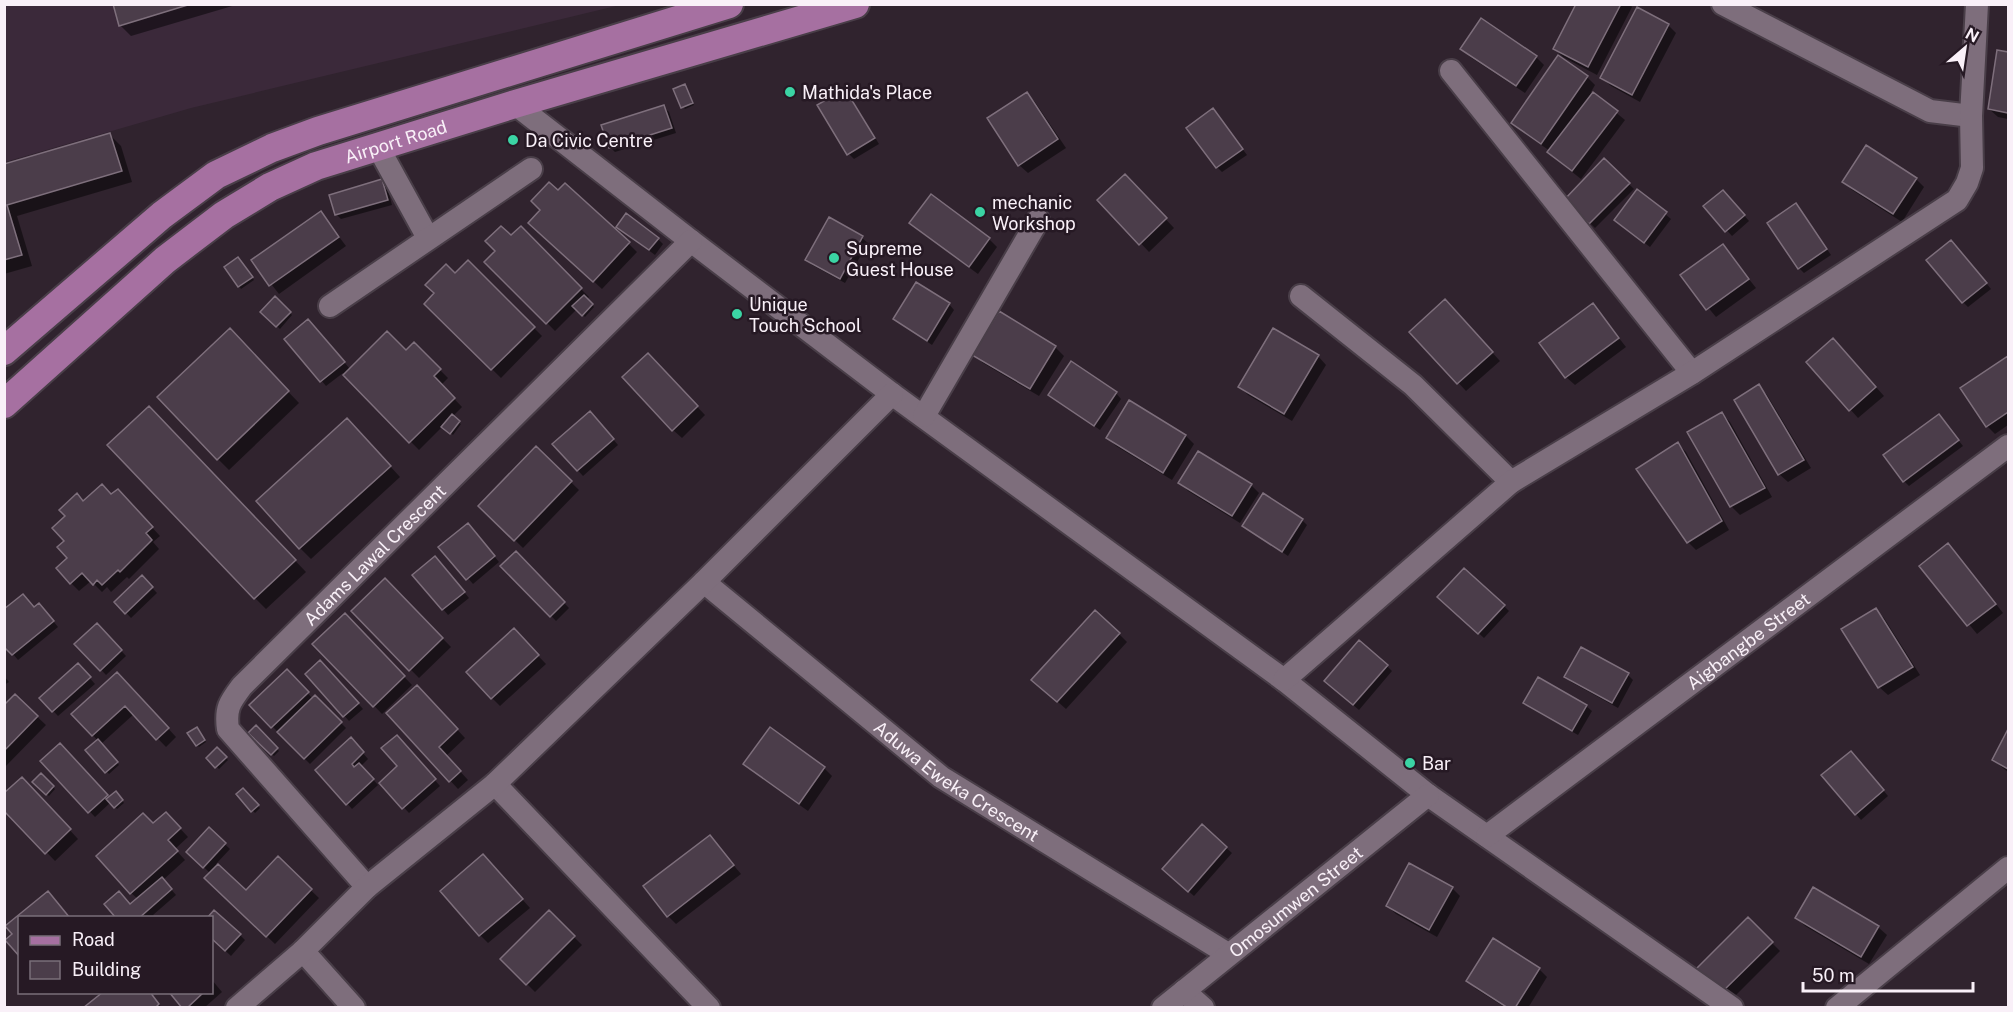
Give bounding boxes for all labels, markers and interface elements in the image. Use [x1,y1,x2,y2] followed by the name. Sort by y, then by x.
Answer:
[1935,18,1995,78] north arrow
[1962,24,1982,47] text: N
[802,82,932,103] place label: Mathida's Place
[783,85,797,99] marker: Mathida's Place
[342,115,449,167] street label: Airport Road
[525,130,653,151] place label: Da Civic Centre
[506,133,520,147] marker: Da Civic Centre
[992,192,1076,234] place label: mechanic Workshop
[973,205,987,219] marker: mechanic Workshop
[846,238,954,280] place label: Supreme Guest House
[827,251,841,265] marker: Supreme Guest House
[749,294,861,336] place label: Unique Touch School
[730,307,744,321] marker: Unique Touch School
[299,480,450,629] street label: Adams Lawal Crescent
[1682,588,1814,694] street label: Aigbangbe Street
[870,716,1043,845] street label: Aduwa Eweka Crescent
[1422,753,1451,774] place label: Bar
[1403,756,1417,770] marker: Bar
[1225,842,1366,961] street label: Omosumwen Street
[18,916,213,994] legend
[72,929,115,950] text: Road
[1803,955,1972,993] scale bar
[72,959,141,980] text: Building
[1812,965,1855,986] text: 50 m

